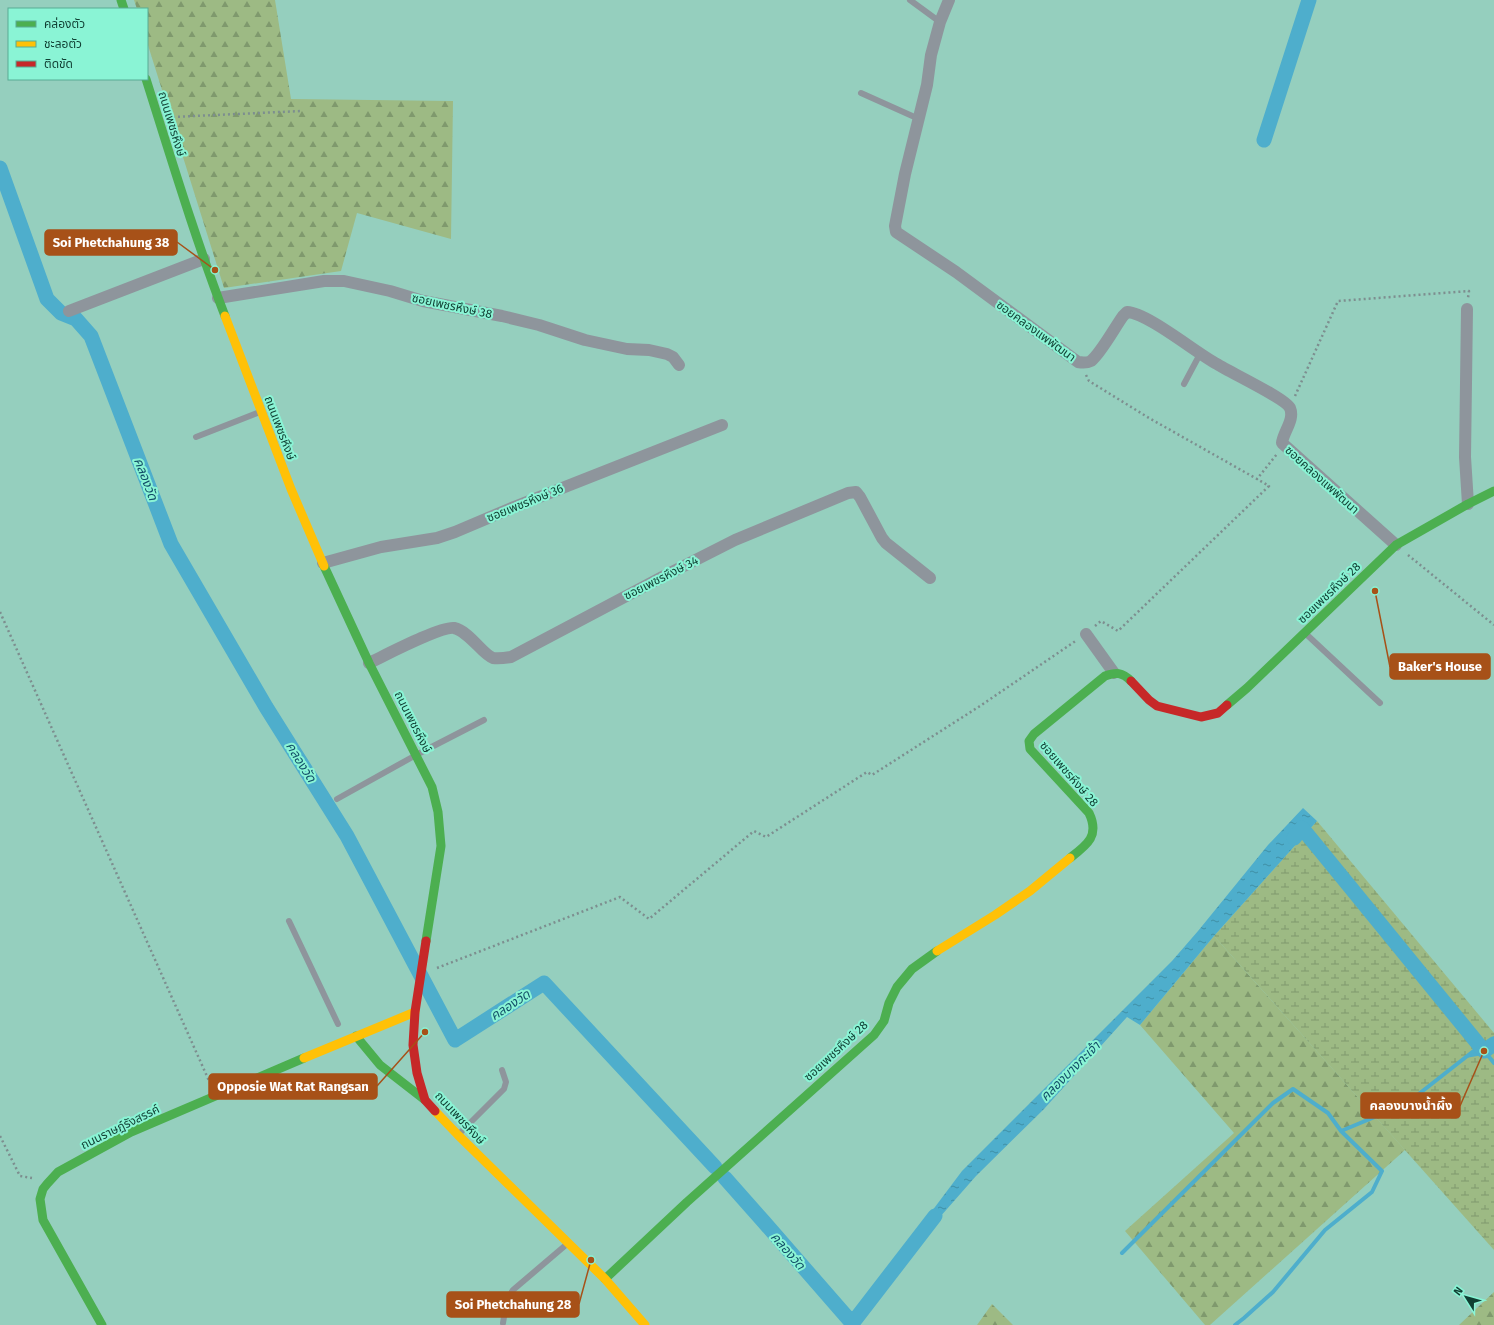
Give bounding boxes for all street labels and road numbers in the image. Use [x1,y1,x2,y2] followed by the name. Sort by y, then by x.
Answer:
[155,90,189,158] street label: ถนนเพชรหึงษ์
[411,291,494,321] street label: ซอยเพชรหึงษ์ 38
[994,298,1078,364] street label: ซอยคลองแพพัฒนา
[261,394,299,462] street label: ถนนเพชรหึงษ์
[1282,443,1362,517] street label: ซอยคลองแพพัฒนา
[485,481,565,525] street label: ซอยเพชรหึงษ์ 36
[622,553,701,603] street label: ซอยเพชรหึงษ์ 34
[1295,559,1364,626] street label: ซอยเพชรหึงษ์ 28
[392,689,435,755] street label: ถนนเพชรหึงษ์
[1037,739,1101,810] street label: ซอยเพชรหึงษ์ 28
[801,1018,871,1084] street label: ซอยเพชรหึงษ์ 28
[432,1089,488,1148] street label: ถนนเพชรหึงษ์
[78,1102,162,1152] street label: ถนนราษฎ์รังสรรค์

